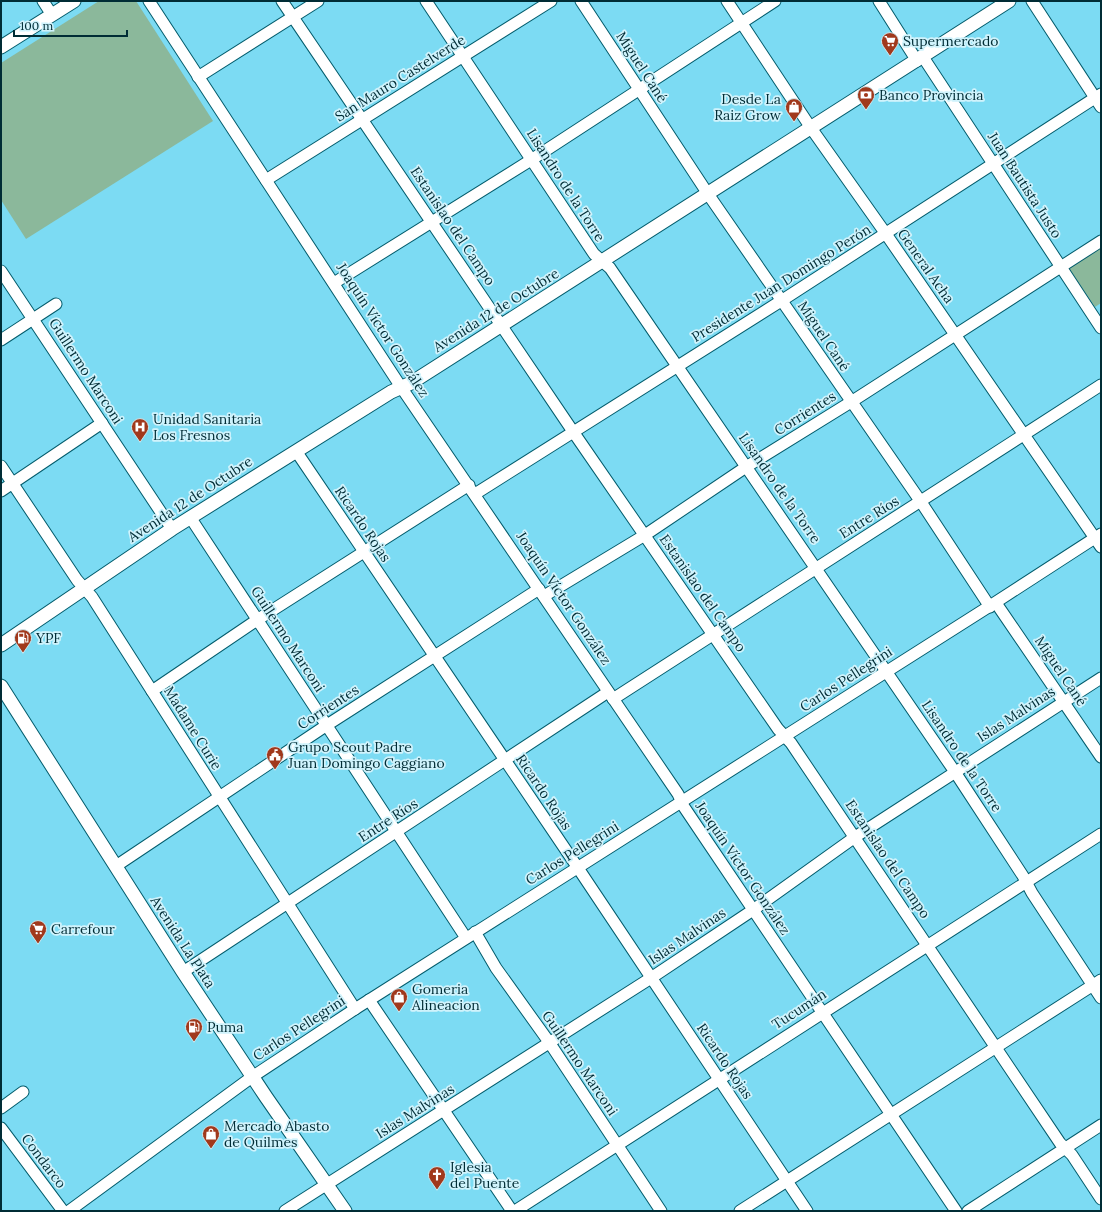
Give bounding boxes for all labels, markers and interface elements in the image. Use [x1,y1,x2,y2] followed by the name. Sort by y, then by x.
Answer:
[14,12,127,38] scale bar
[20,18,53,33] text: 100 m
[612,28,672,106] street label: Miguel Cané
[332,30,469,125] street label: San Mauro Castelverde
[880,31,900,56] supermarket icon: Supermercado
[903,32,999,50] place label: Supermercado
[856,85,876,110] bank icon: Banco Provincia
[879,86,983,104] place label: Banco Provincia
[714,90,782,124] place label: Desde La Raiz Grow
[784,97,804,122] shop icon: Desde La Raiz Grow
[523,125,609,245] street label: Lisandro de la Torre
[983,128,1066,241] street label: Juan Bautista Justo
[407,163,499,289] street label: Estanislao del Campo
[688,220,874,346] street label: Presidente Juan Domingo Perón
[894,225,958,307] street label: General Acha
[332,258,433,401] street label: Joaquín Víctor González
[429,264,562,356] street label: Avenida 12 de Octubre
[794,297,854,375] street label: Miguel Cané
[45,315,127,427] street label: Guillermo Marconi
[771,387,839,439] street label: Corrientes
[153,410,261,444] place label: Unidad Sanitaria Los Fresnos
[130,417,150,442] hospital icon: Unidad Sanitaria Los Fresnos
[735,429,825,547] street label: Lisandro de la Torre
[124,452,256,546] street label: Avenida 12 de Octubre
[331,483,395,565] street label: Ricardo Rojas
[836,492,902,542] street label: Entre Ríos
[512,527,615,668] street label: Joaquín Víctor González
[656,531,750,655] street label: Estanislao del Campo
[247,583,329,695] street label: Guillermo Marconi
[13,628,33,653] fuel station icon: YPF
[35,629,61,647] place label: YPF
[1031,632,1091,710] street label: Miguel Cané
[796,642,896,716] street label: Carlos Pellegrini
[294,681,362,733] street label: Corrientes
[974,682,1058,746] street label: Islas Malvinas
[160,683,226,773] street label: Madame Curie
[918,697,1006,816] street label: Lisandro de la Torre
[287,738,445,772] place label: Grupo Scout Padre Juan Domingo Caggiano
[265,745,285,770] public building icon: Grupo Scout Padre Juan Domingo Caggiano
[512,751,576,833] street label: Ricardo Rojas
[355,794,421,846] street label: Entre Ríos
[842,796,934,922] street label: Estanislao del Campo
[691,797,794,938] street label: Joaquín Víctor González
[522,817,622,889] street label: Carlos Pellegrini
[146,892,219,991] street label: Avenida La Plata
[645,904,729,968] street label: Islas Malvinas
[28,919,48,944] supermarket icon: Carrefour
[51,920,115,938] place label: Carrefour
[411,980,480,1014] place label: Gomeria Alineacion
[768,985,830,1033] street label: Tucumán
[389,987,409,1012] shop icon: Gomeria Alineacion
[249,991,349,1065] street label: Carlos Pellegrini
[538,1007,622,1119] street label: Guillermo Marconi
[184,1017,204,1042] fuel station icon: Puma
[207,1018,244,1036] place label: Puma
[693,1020,757,1102] street label: Ricardo Rojas
[372,1080,458,1142] street label: Islas Malvinas
[224,1117,329,1151] place label: Mercado Abasto de Quilmes
[201,1124,221,1149] shop icon: Mercado Abasto de Quilmes
[18,1130,70,1192] street label: Condarco
[450,1158,520,1192] place label: Iglesia del Puente
[427,1165,447,1190] church icon: Iglesia del Puente

